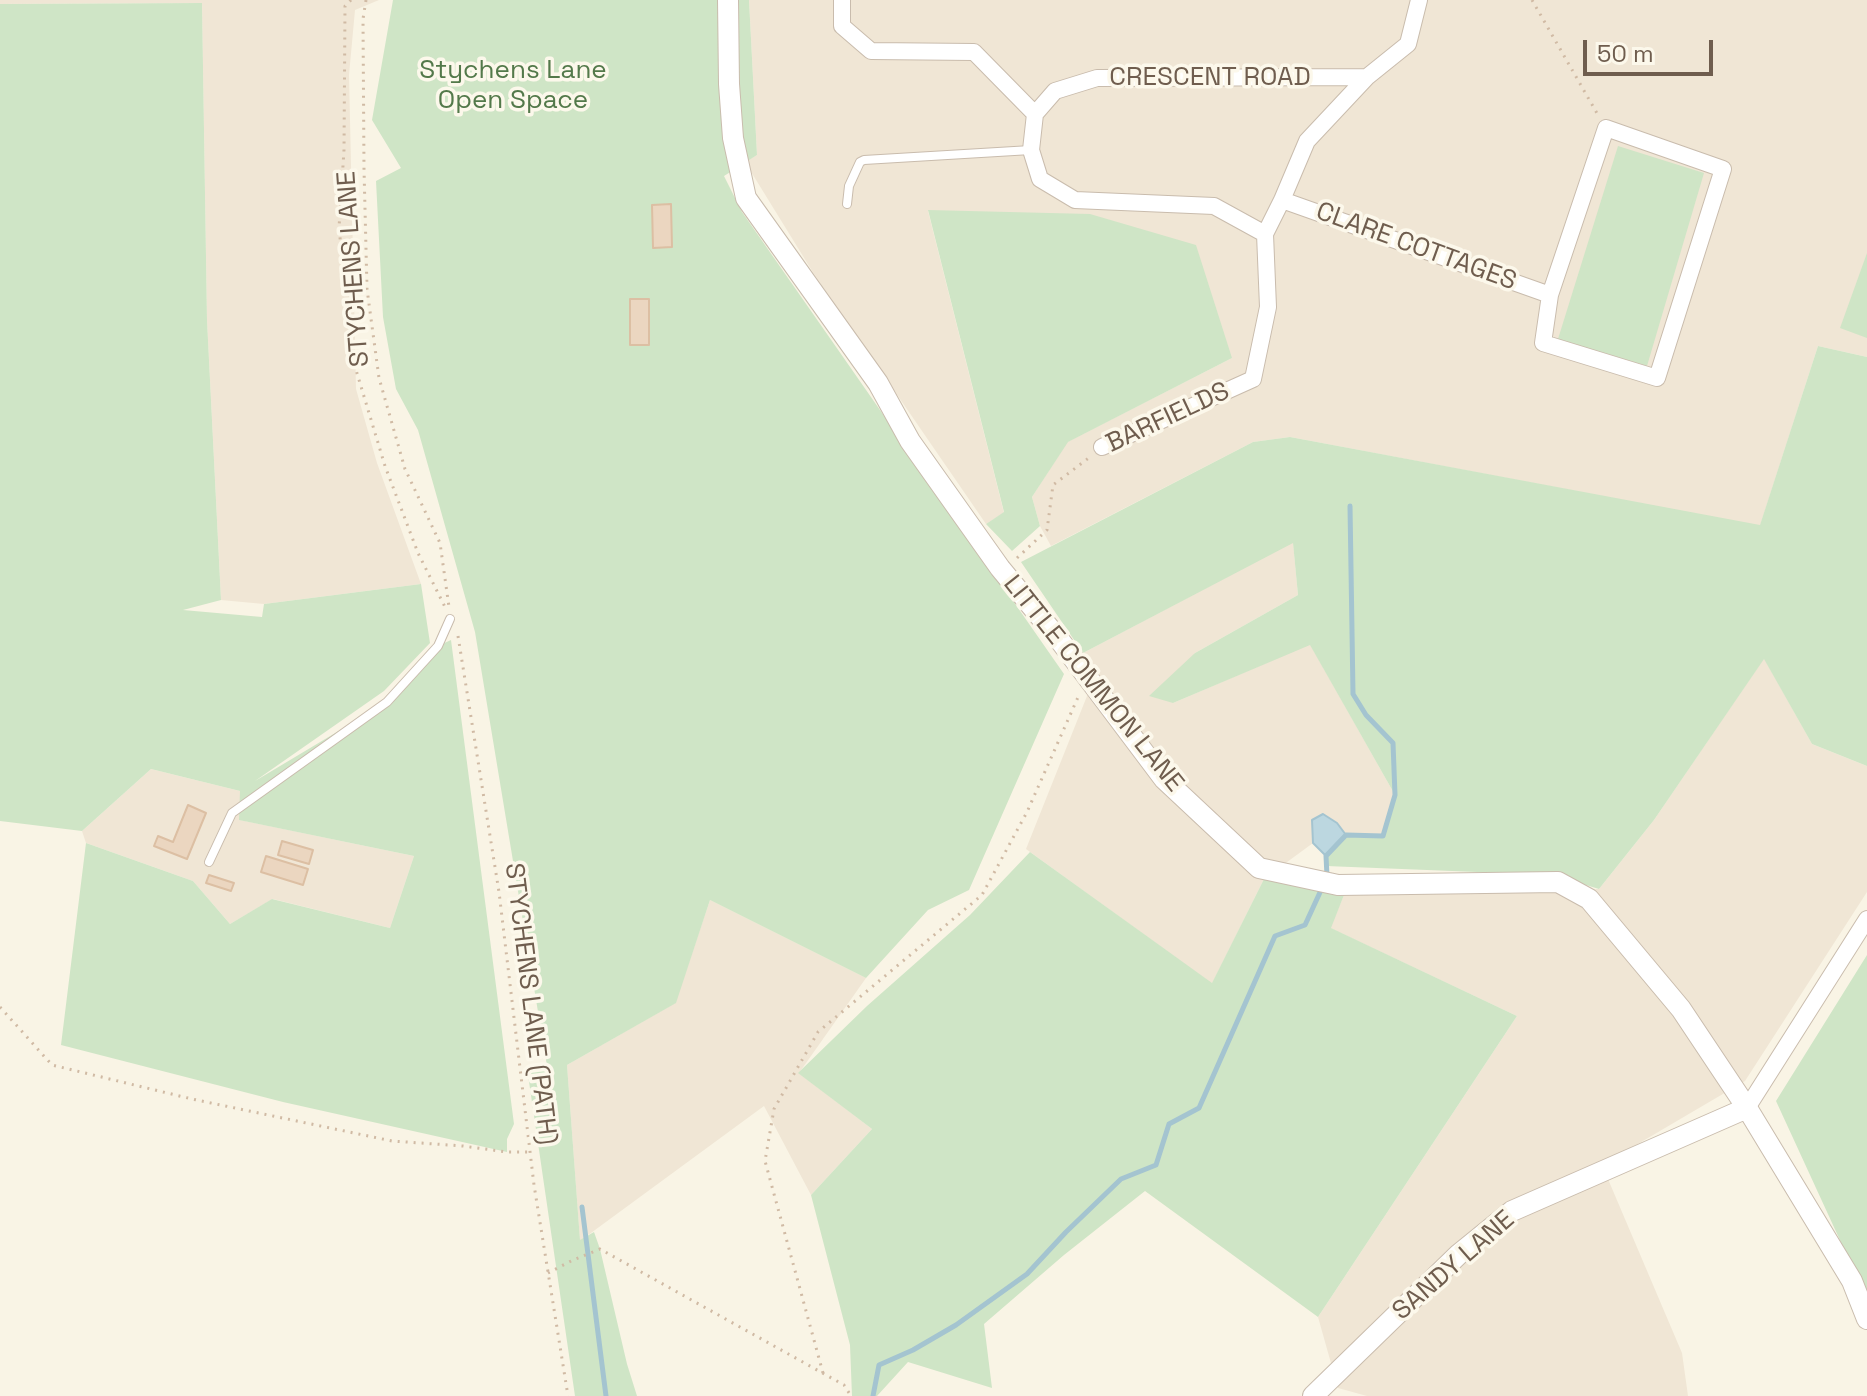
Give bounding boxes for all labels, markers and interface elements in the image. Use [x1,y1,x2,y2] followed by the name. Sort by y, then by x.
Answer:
[1587,24,1717,74] scale bar
[1597,38,1654,69] text: 50 m
[419,55,607,116] park label: Stychens Lane Open Space
[1109,62,1311,94] street label: CRESCENT ROAD
[332,170,376,368] street label: STYCHENS LANE
[1312,196,1520,298] street label: CLARE COTTAGES
[1101,376,1235,460] street label: BARFIELDS
[996,569,1190,799] street label: LITTLE COMMON LANE
[497,861,563,1147] street label: STYCHENS LANE (PATH)
[1387,1205,1521,1327] street label: SANDY LANE

